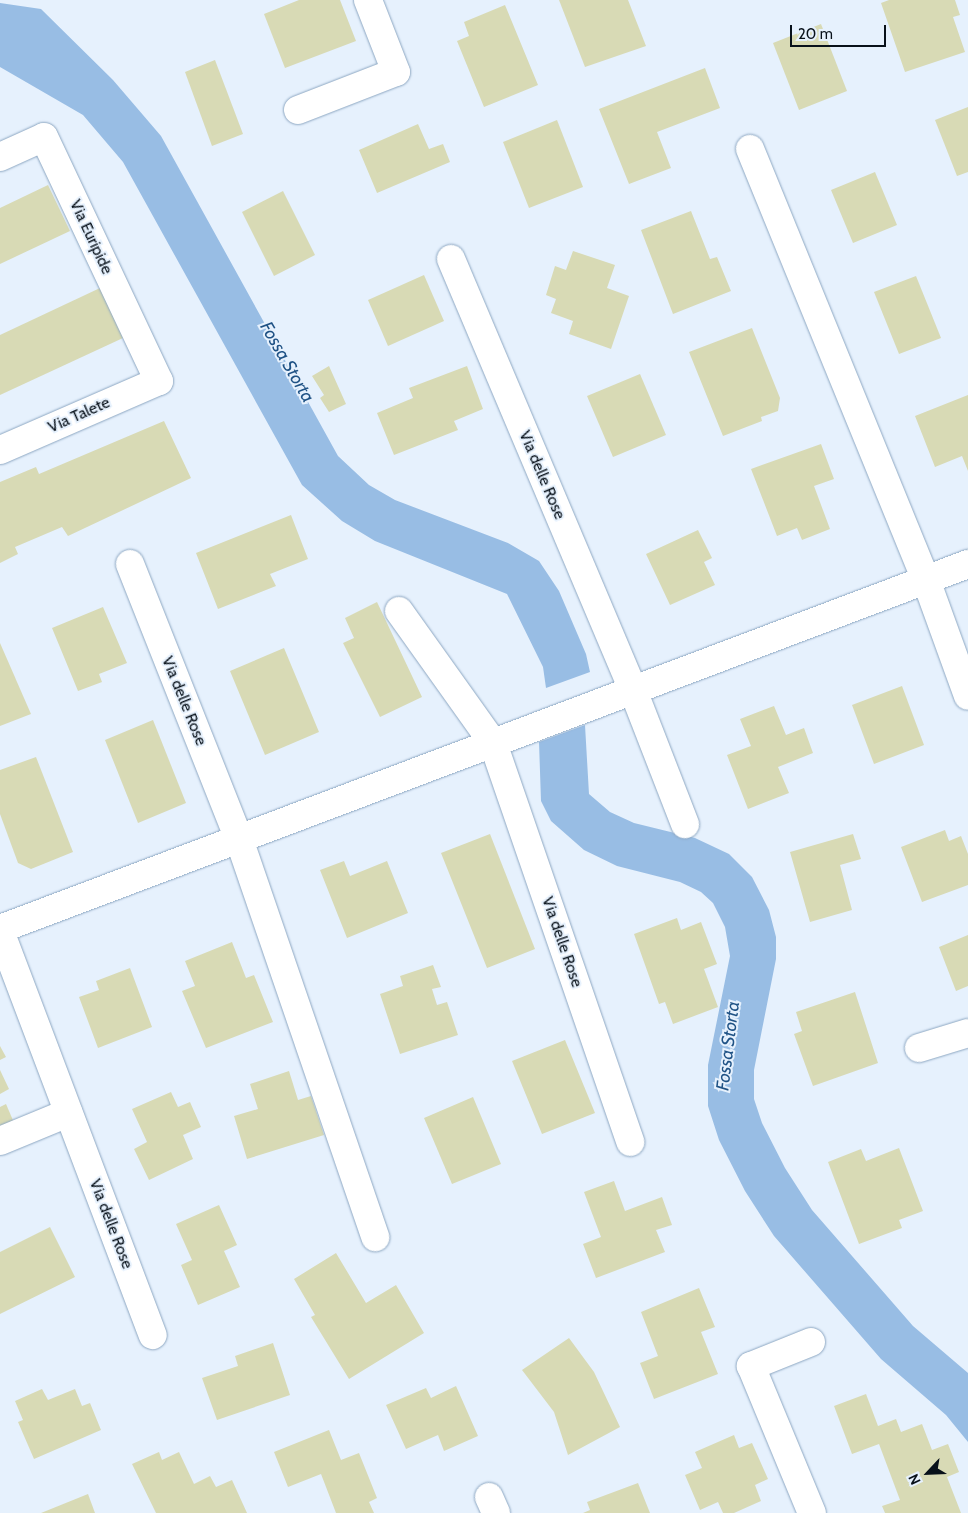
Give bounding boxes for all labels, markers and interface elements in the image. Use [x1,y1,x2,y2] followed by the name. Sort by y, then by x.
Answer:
[793,15,889,47] scale bar
[798,25,833,43] text: 20 m
[65,197,117,277] street label: Via Euripide
[255,318,319,406] water label: Fossa Storta
[45,393,113,437] street label: Via Talete
[515,428,569,522] street label: Via delle Rose
[157,654,211,748] street label: Via delle Rose
[538,894,586,990] street label: Via delle Rose
[712,1000,744,1092] water label: Fossa Storta
[85,1176,137,1272] street label: Via delle Rose
[903,1448,953,1498] north arrow
[904,1471,925,1488] text: N

